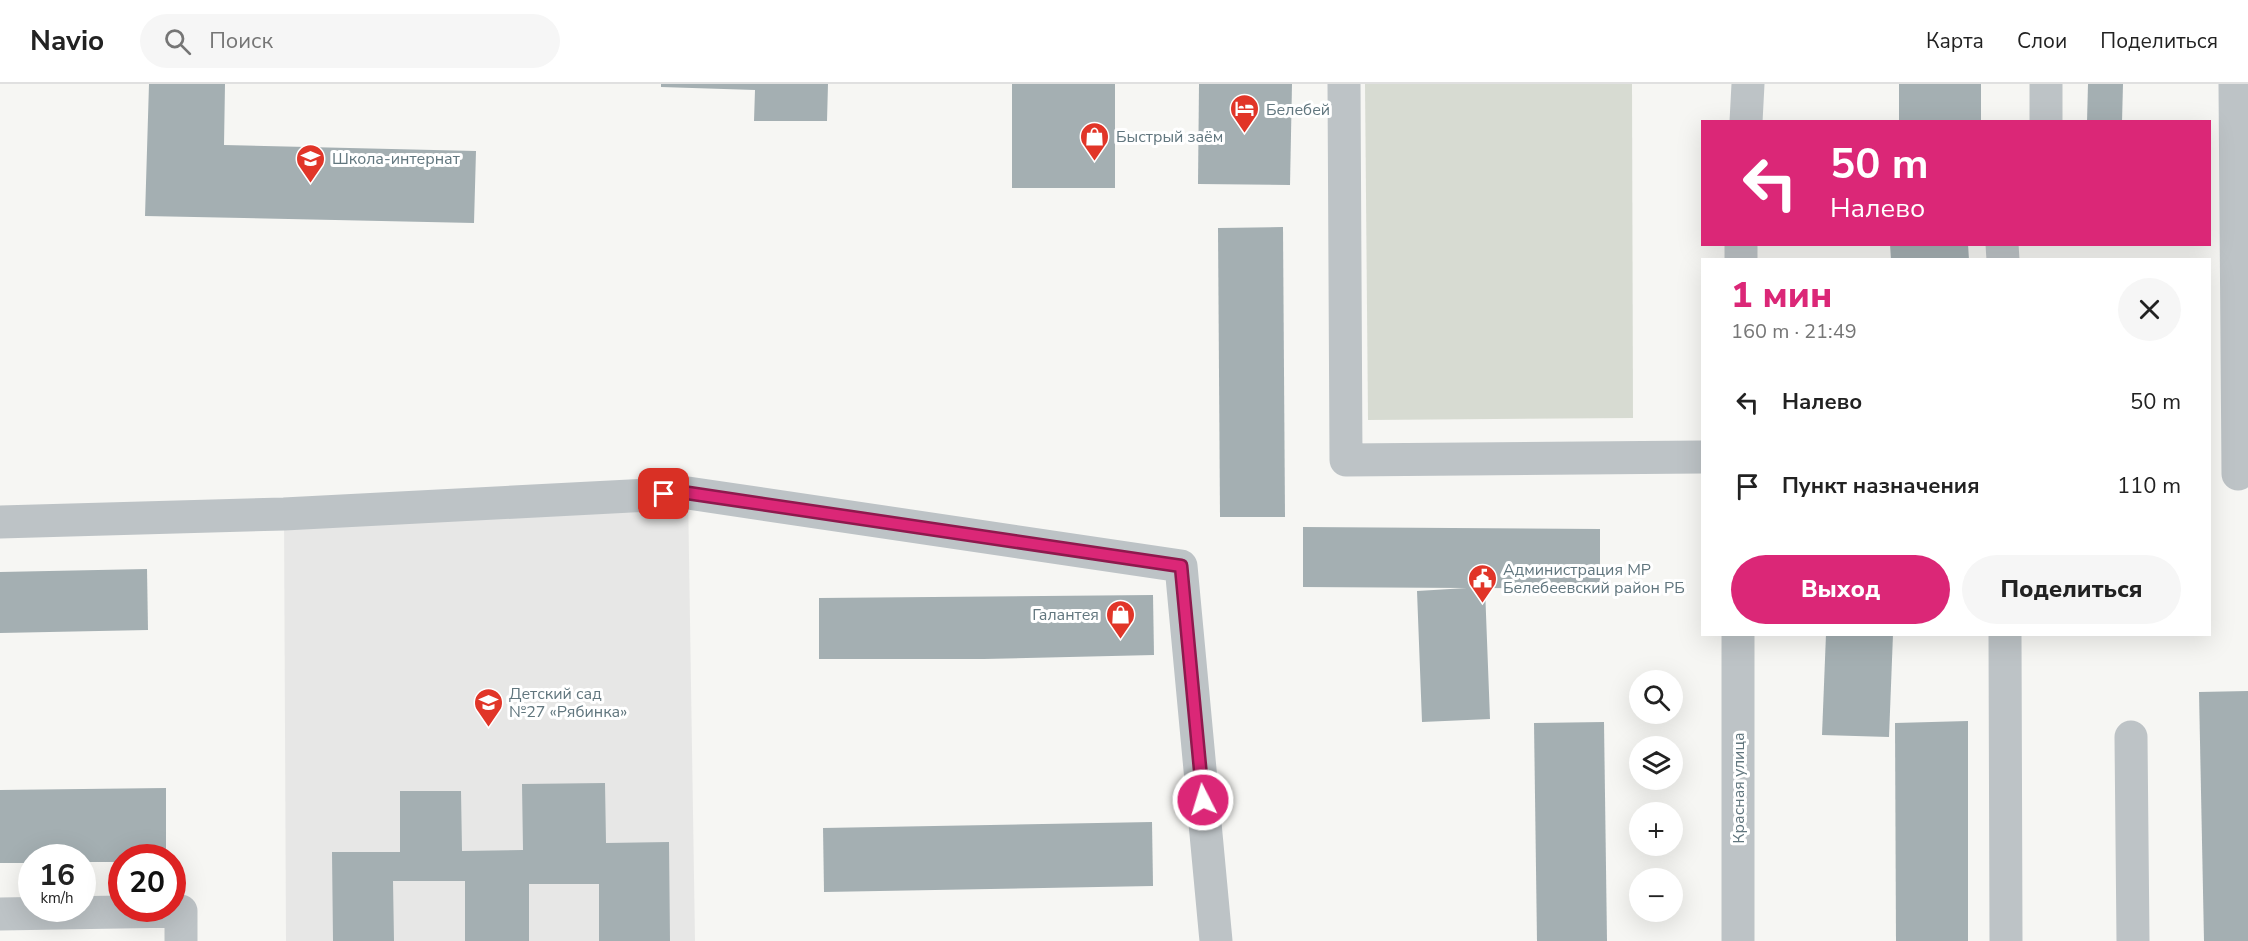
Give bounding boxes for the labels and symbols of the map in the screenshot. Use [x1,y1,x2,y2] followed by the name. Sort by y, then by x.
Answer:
[1229,93,1261,135] hotel icon: Белебей
[1266,99,1330,121] place label: Белебей
[1079,120,1111,162] shop icon: Быстрый заём
[1116,126,1223,148] place label: Быстрый заём
[295,142,327,184] school or university icon: Школа-интернат
[332,148,461,170] place label: Школа-интернат
[638,468,689,519] pin
[1503,559,1685,599] place label: Администрация МР Белебеевский район РБ
[1466,562,1498,604] public building icon: Администрация МР Белебеевский район РБ
[1104,598,1136,640] shop icon: Галантея
[1032,604,1099,626] place label: Галантея
[509,683,627,723] place label: Детский сад №27 «Рябинка»
[472,686,504,728] school or university icon: Детский сад №27 «Рябинка»
[1728,732,1750,844] street label: Красная улица
[1171,768,1235,832] position arrow
[108,844,186,922] speed limit sign: 20

